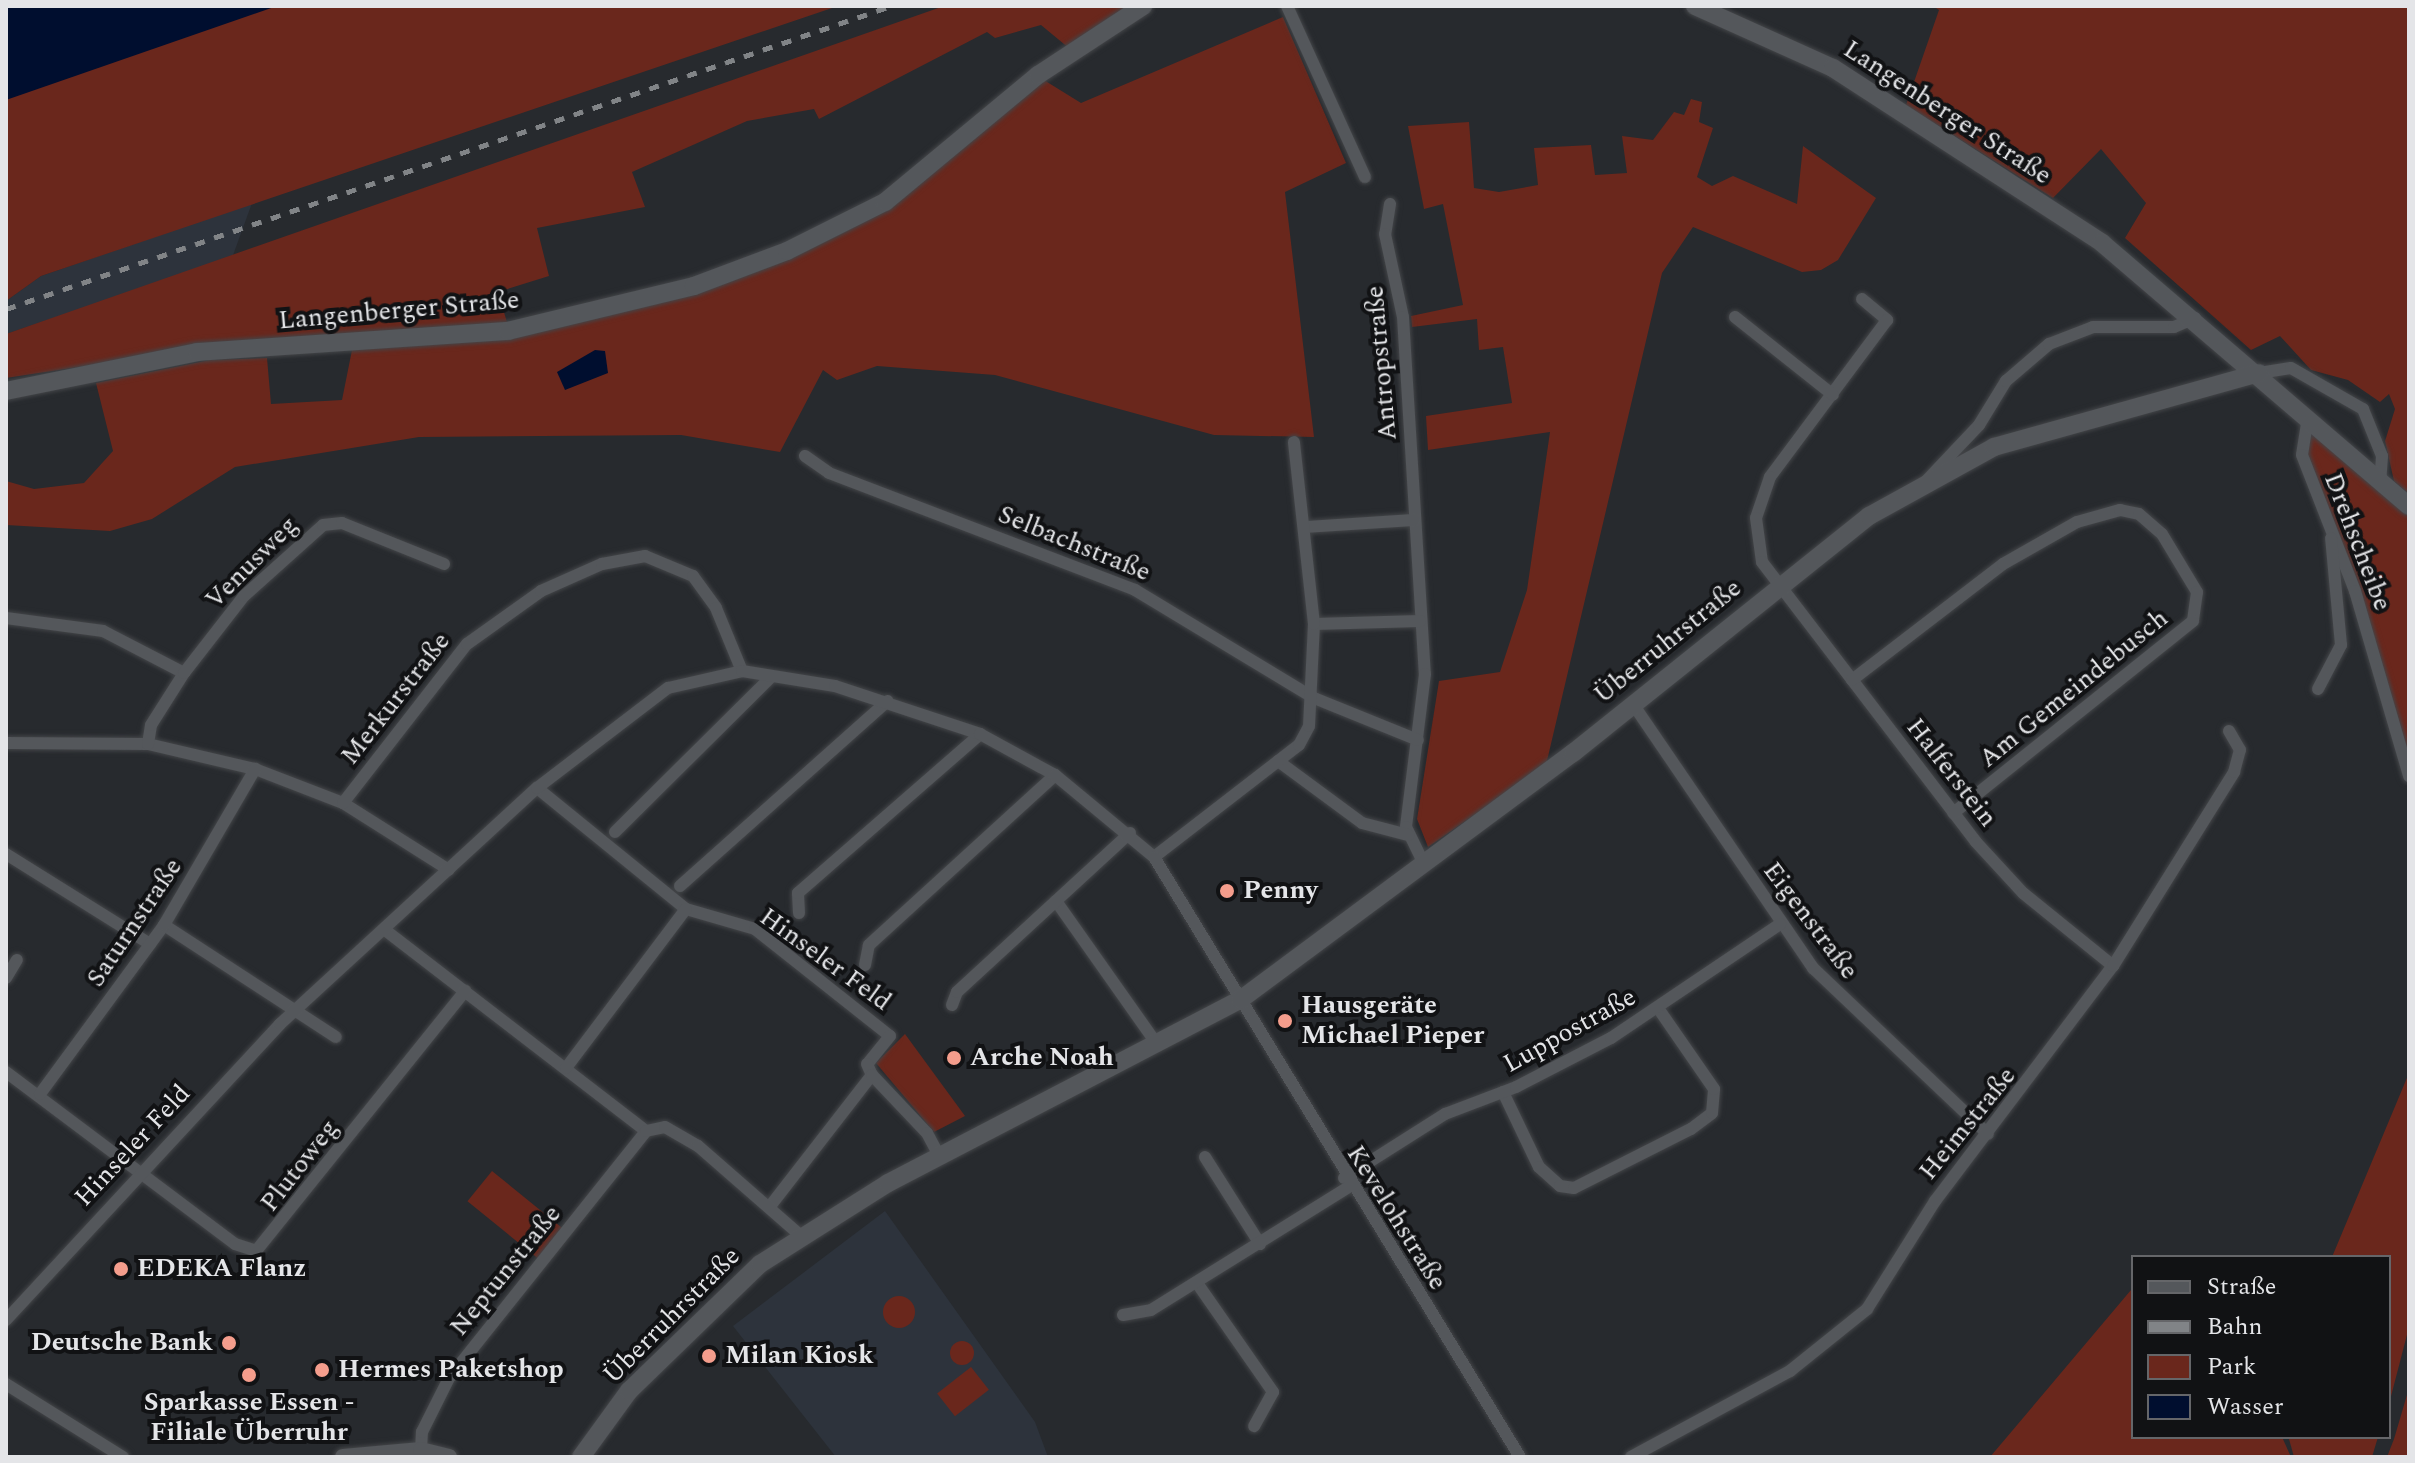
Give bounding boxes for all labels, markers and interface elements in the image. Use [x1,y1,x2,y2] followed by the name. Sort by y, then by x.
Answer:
[1837,34,2057,192] street label: Langenberger Straße
[1360,284,1404,442] street label: Antropstraße
[277,285,521,337] street label: Langenberger Straße
[2316,469,2398,615] street label: Drehscheibe
[993,499,1155,589] street label: Selbachstraße
[199,510,305,616] street label: Venusweg
[1588,573,1748,711] street label: Überruhrstraße
[1973,603,2175,775] street label: Am Gemeindebusch
[335,627,457,771] street label: Merkurstraße
[1899,713,2003,833] street label: Halferstein
[81,853,189,993] street label: Saturnstraße
[1756,856,1864,986] street label: Eigenstraße
[1243,875,1318,907] place label: Penny
[1218,882,1236,900] marker: Penny
[753,902,897,1018] street label: Hinseler Feld
[1498,982,1642,1080] street label: Luppostraße
[1301,990,1484,1052] place label: Hausgeräte Michael Pieper
[1276,1012,1294,1030] marker: Hausgeräte Michael Pieper
[970,1042,1114,1074] place label: Arche Noah
[945,1049,963,1067] marker: Arche Noah
[1913,1061,2023,1187] street label: Heimstraße
[69,1079,197,1213] street label: Hinseler Feld
[254,1114,346,1218] street label: Plutoweg
[1339,1140,1453,1296] street label: Kevelohstraße
[444,1199,568,1343] street label: Neptunstraße
[597,1241,747,1391] street label: Überruhrstraße
[137,1253,306,1285] place label: EDEKA Flanz
[2131,1255,2391,1439] legend
[112,1260,130,1278] marker: EDEKA Flanz
[2207,1269,2276,1305] text: Straße
[2207,1309,2262,1345] text: Bahn
[31,1327,213,1359] place label: Deutsche Bank
[220,1334,238,1352] marker: Deutsche Bank
[725,1340,874,1372] place label: Milan Kiosk
[700,1347,718,1365] marker: Milan Kiosk
[2207,1349,2257,1385] text: Park
[338,1354,564,1386] place label: Hermes Paketshop
[313,1361,331,1379] marker: Hermes Paketshop
[240,1366,258,1384] marker: Sparkasse Essen - Filiale Überruhr
[144,1387,354,1448] place label: Sparkasse Essen - Filiale Überruhr
[2207,1389,2283,1425] text: Wasser

